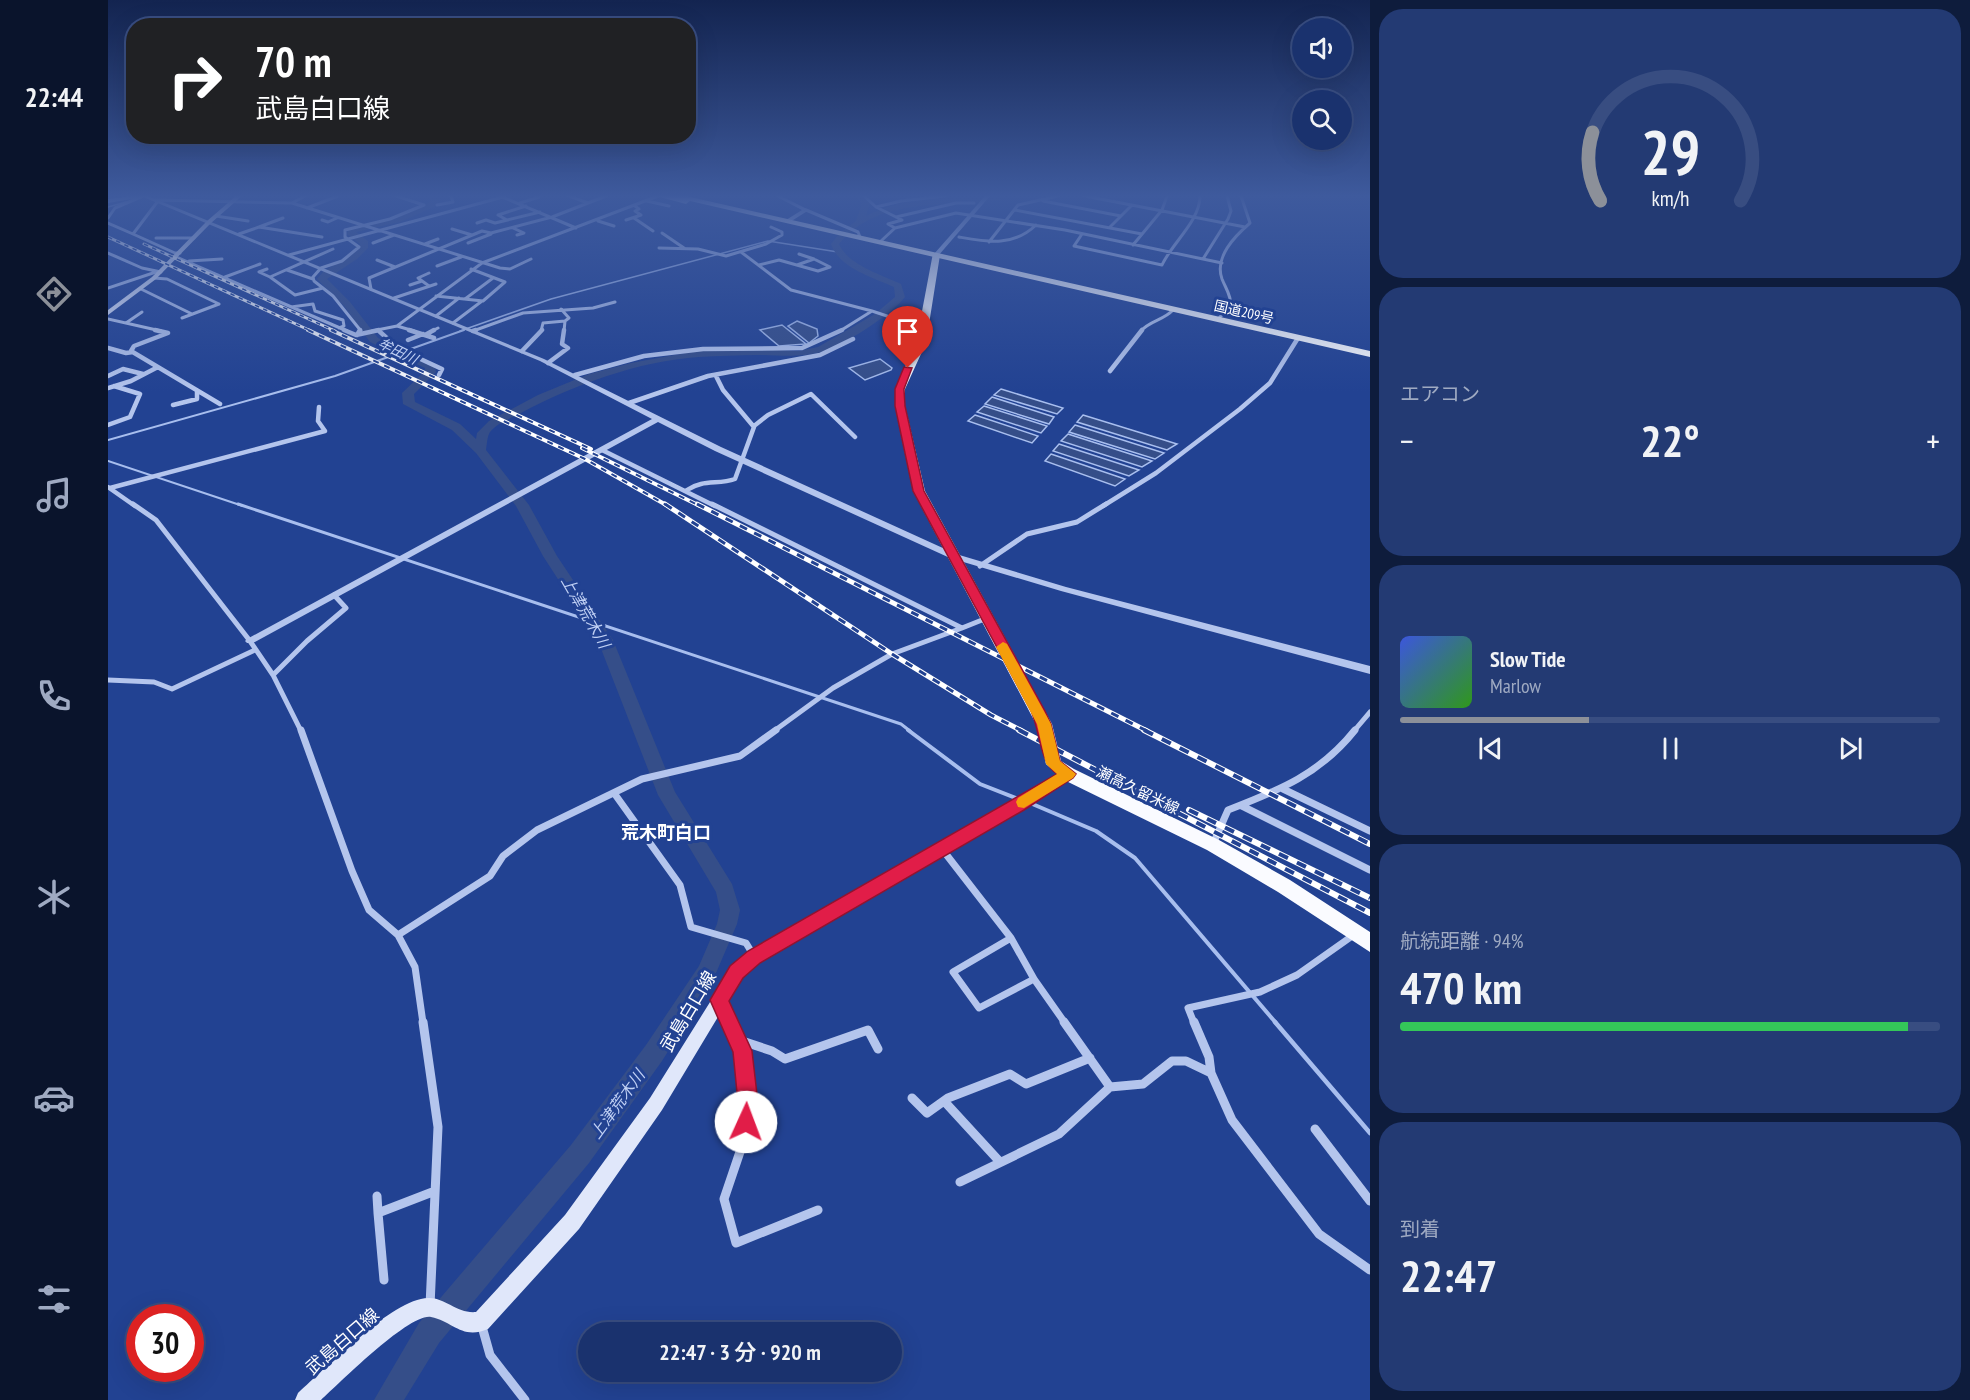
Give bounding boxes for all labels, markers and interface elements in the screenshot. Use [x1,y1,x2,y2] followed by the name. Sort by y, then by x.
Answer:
[1292,18,1352,150] map controls
[1292,18,1352,78] button: sound
[255,34,332,89] text: 70 m
[156,42,234,120] icon: right
[25,80,83,114] text: 22:44
[1292,90,1352,150] button: search
[255,91,390,125] text: 武島白口線
[1640,111,1700,192] text: 29
[1651,184,1689,212] text: km/h
[33,273,75,315] icon: directions
[1212,296,1276,328] street label: 国道209号
[882,306,933,368] pin
[891,315,924,348] icon: arrive
[375,334,423,369] water label: 牟田川
[1400,381,1480,407] text: エアコン
[1640,411,1700,469] text: 22°
[1400,419,1414,462] text: −
[1926,419,1940,462] text: +
[33,474,75,516] icon: music
[557,572,616,653] water label: 上津荒木川
[1490,645,1566,673] text: Slow Tide
[1490,673,1541,699] text: Marlow
[33,675,75,717] icon: phone
[1474,732,1507,765] icon: previous
[1654,732,1687,765] icon: pause
[1834,732,1867,765] icon: next
[1093,762,1183,818] street label: 瀬高久留米線
[621,821,711,844] district label: 荒木町白口
[33,876,75,918] icon: climate
[1400,928,1523,954] text: 航続距離 · 94%
[1400,958,1522,1016] text: 470 km
[655,967,721,1055] street label: 武島白口線
[585,1064,650,1142] water label: 上津荒木川
[33,1077,75,1119] icon: car
[714,1090,778,1154] position arrow
[1400,1216,1440,1242] text: 到着
[1400,1246,1497,1304] text: 22:47
[33,1278,75,1320] icon: filters
[300,1303,384,1379] street label: 武島白口線
[126,1304,204,1382] speed limit sign: 30
[659,1338,821,1366] text: 22:47 · 3 分 · 920 m

